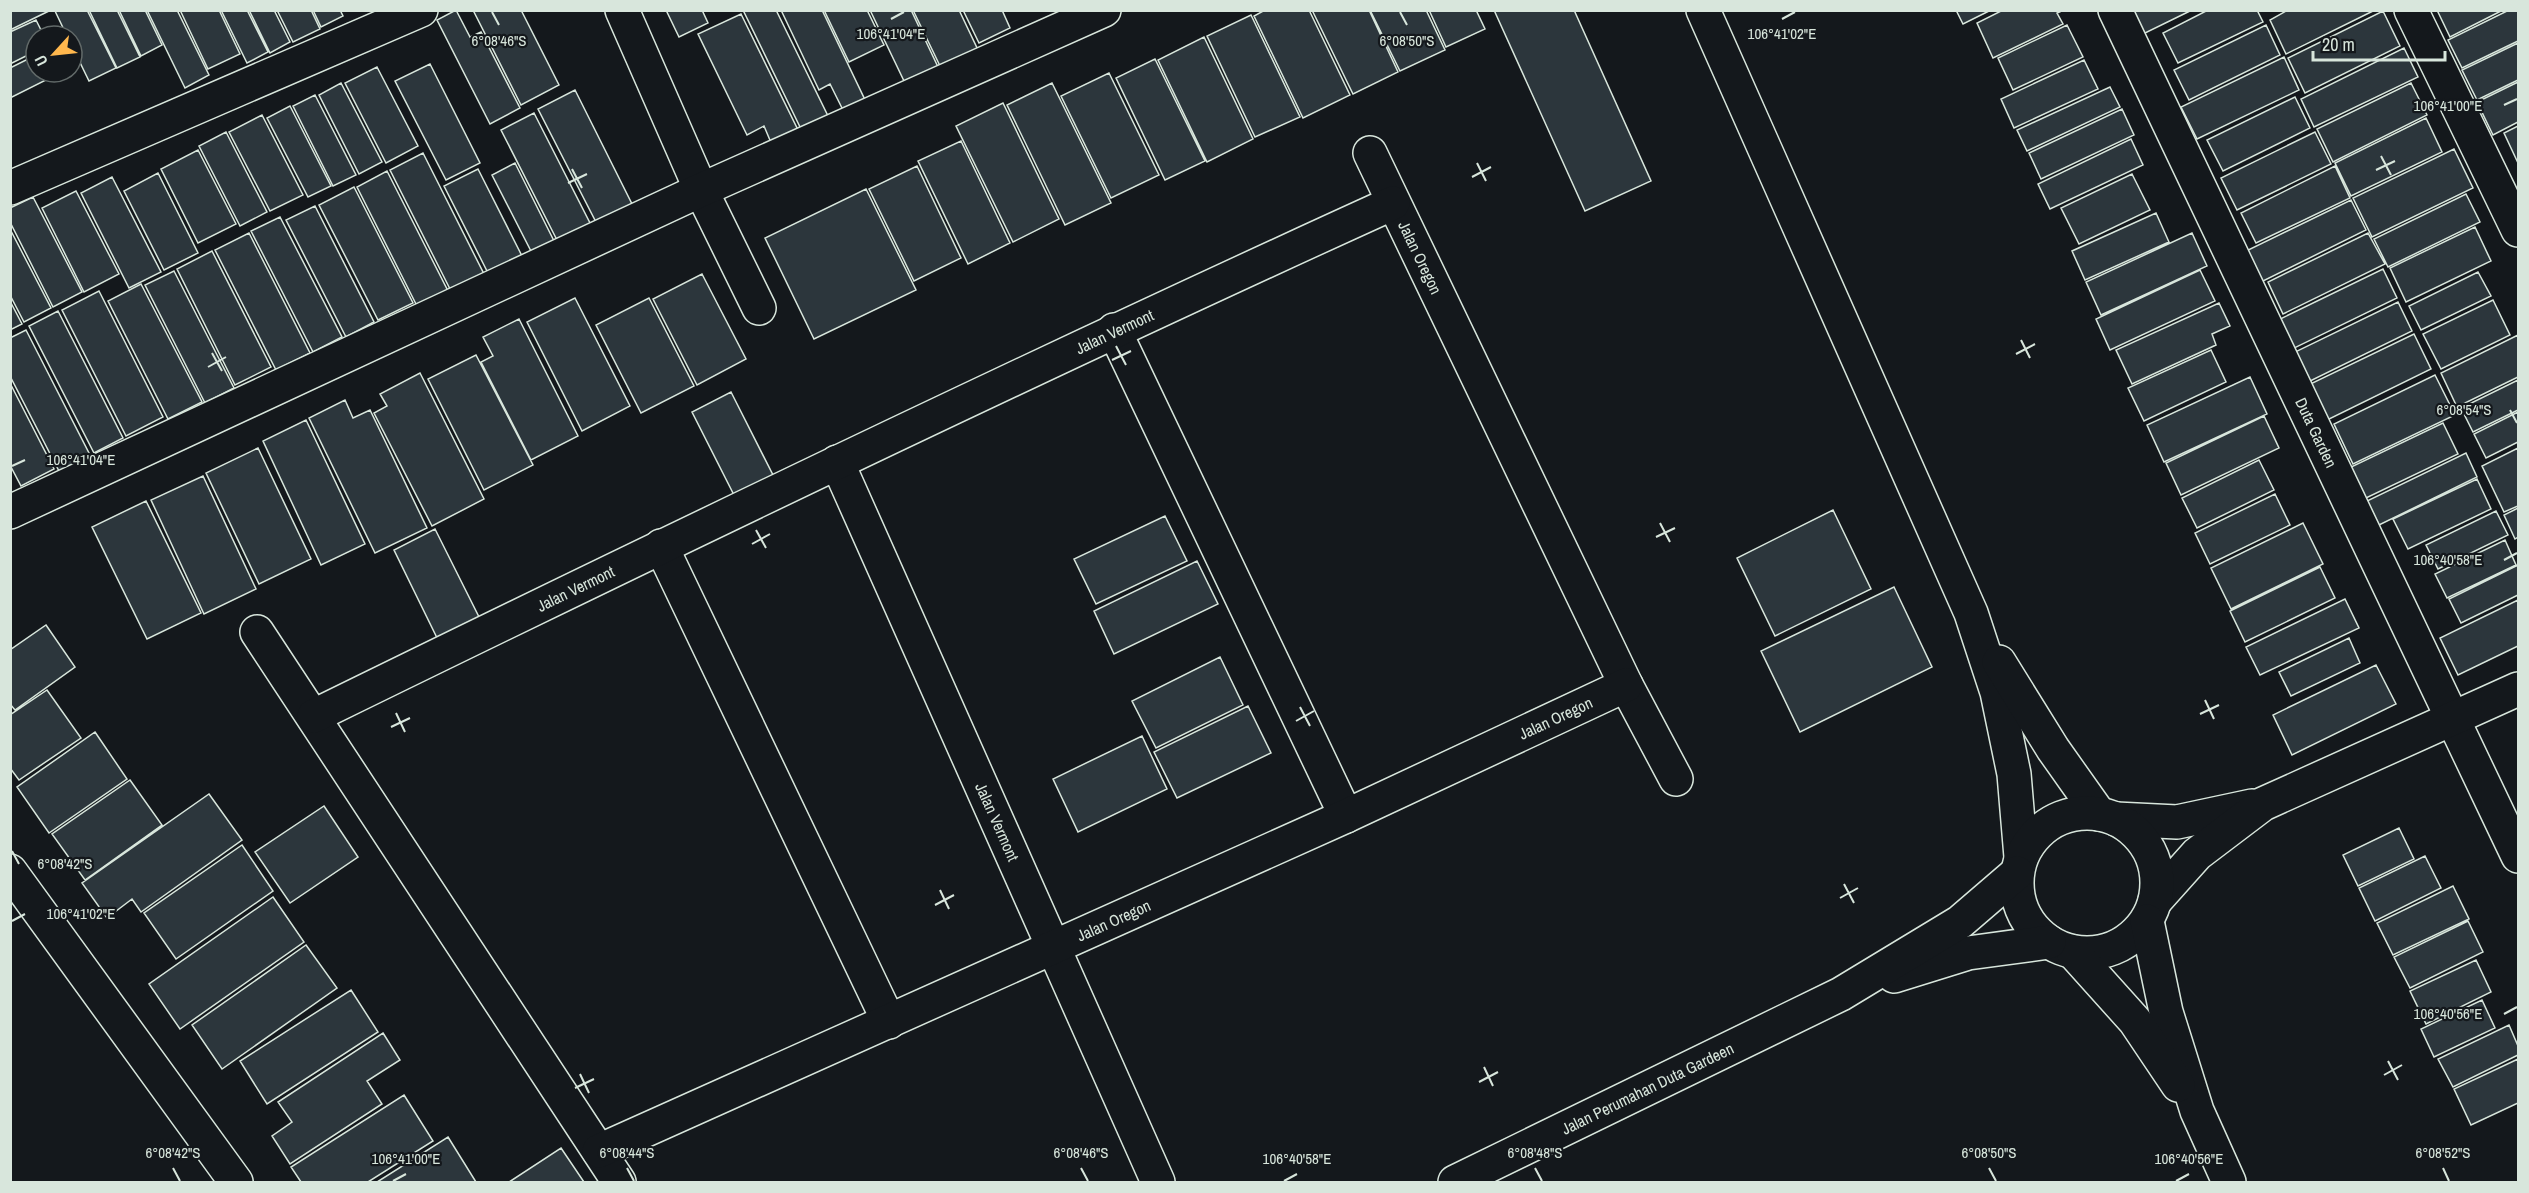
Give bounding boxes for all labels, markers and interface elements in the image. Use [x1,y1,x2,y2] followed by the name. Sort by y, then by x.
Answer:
[857,23,925,44] text: 106°41'04"E
[1748,23,1816,44] text: 106°41'02"E
[24,24,84,84] north arrow
[2313,24,2445,62] scale bar
[471,30,527,51] text: 6°08'46"S
[1379,30,1435,51] text: 6°08'50"S
[2322,32,2355,57] text: 20 m
[29,52,53,70] text: U
[2414,95,2482,116] text: 106°41'00"E
[1393,217,1447,298] street label: Jalan Oregon
[1072,304,1157,359] street label: Jalan Vermont
[2290,394,2342,471] street label: Duta Garden
[2436,399,2492,420] text: 6°08'54"S
[47,449,115,470] text: 106°41'04"E
[2414,549,2482,570] text: 106°40'58"E
[533,560,618,617] street label: Jalan Vermont
[1515,691,1596,745] street label: Jalan Oregon
[970,779,1025,865] street label: Jalan Vermont
[37,853,93,874] text: 6°08'42"S
[1073,894,1154,946] street label: Jalan Oregon
[47,903,115,924] text: 106°41'02"E
[2414,1003,2482,1024] text: 106°40'56"E
[1558,1037,1737,1140] street label: Jalan Perumahan Duta Gardeen
[145,1142,201,1163] text: 6°08'42"S
[599,1142,655,1163] text: 6°08'44"S
[1053,1142,1109,1163] text: 6°08'46"S
[1507,1142,1563,1163] text: 6°08'48"S
[1961,1142,2017,1163] text: 6°08'50"S
[2415,1142,2471,1163] text: 6°08'52"S
[372,1148,440,1169] text: 106°41'00"E
[1263,1148,1331,1169] text: 106°40'58"E
[2155,1148,2223,1169] text: 106°40'56"E

